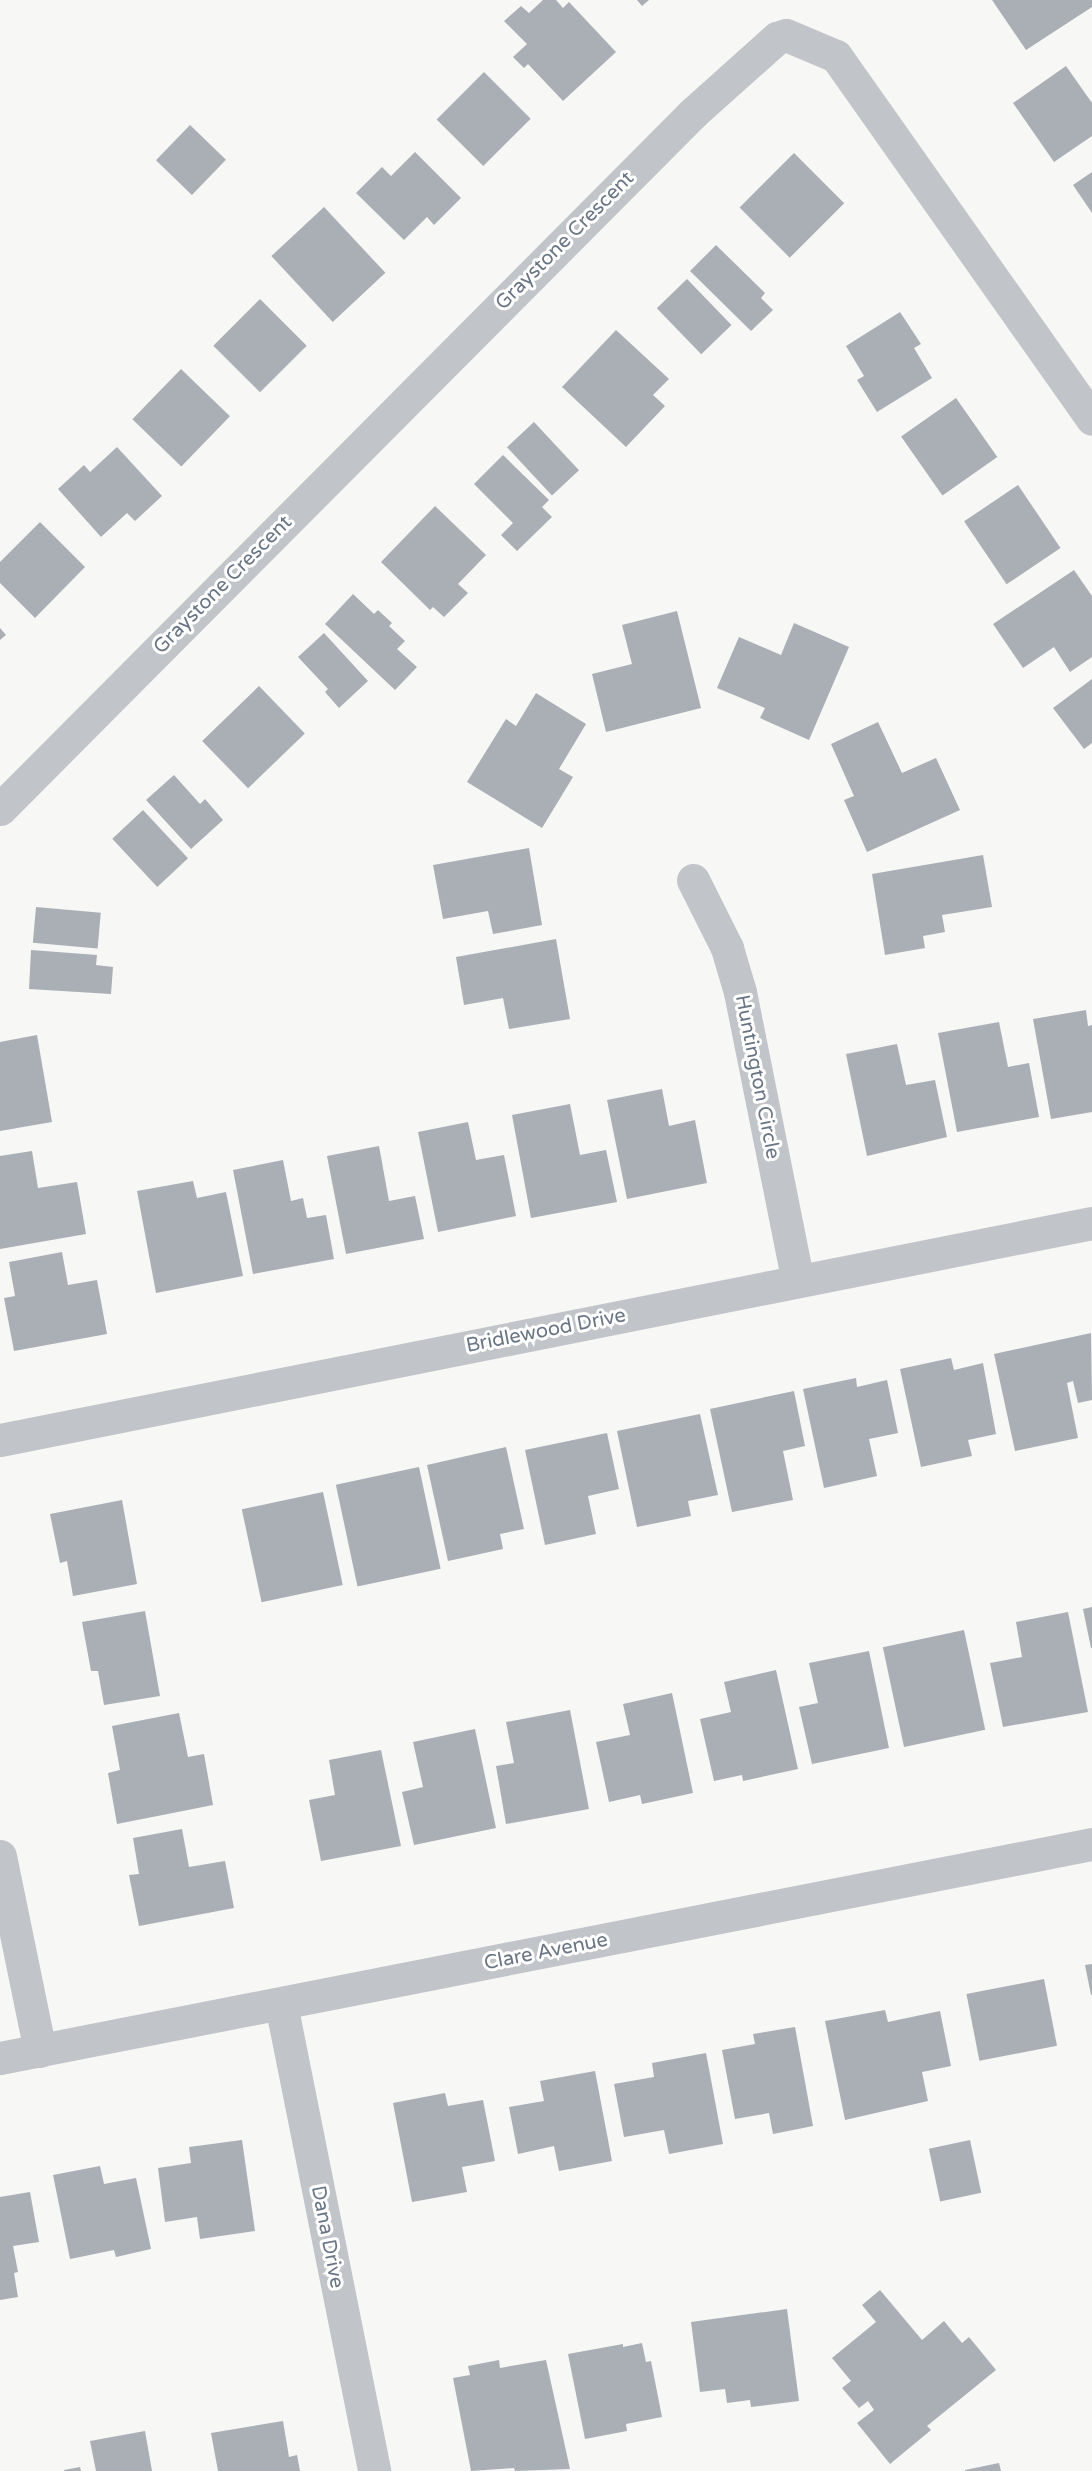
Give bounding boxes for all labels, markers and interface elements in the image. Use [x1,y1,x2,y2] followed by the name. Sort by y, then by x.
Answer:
[491,167,639,315] street label: Graystone Crescent
[149,511,297,659] street label: Graystone Crescent
[729,993,785,1161] street label: Huntington Circle
[464,1304,628,1358] street label: Bridlewood Drive
[482,1928,610,1976] street label: Clare Avenue
[305,2184,349,2290] street label: Dana Drive

